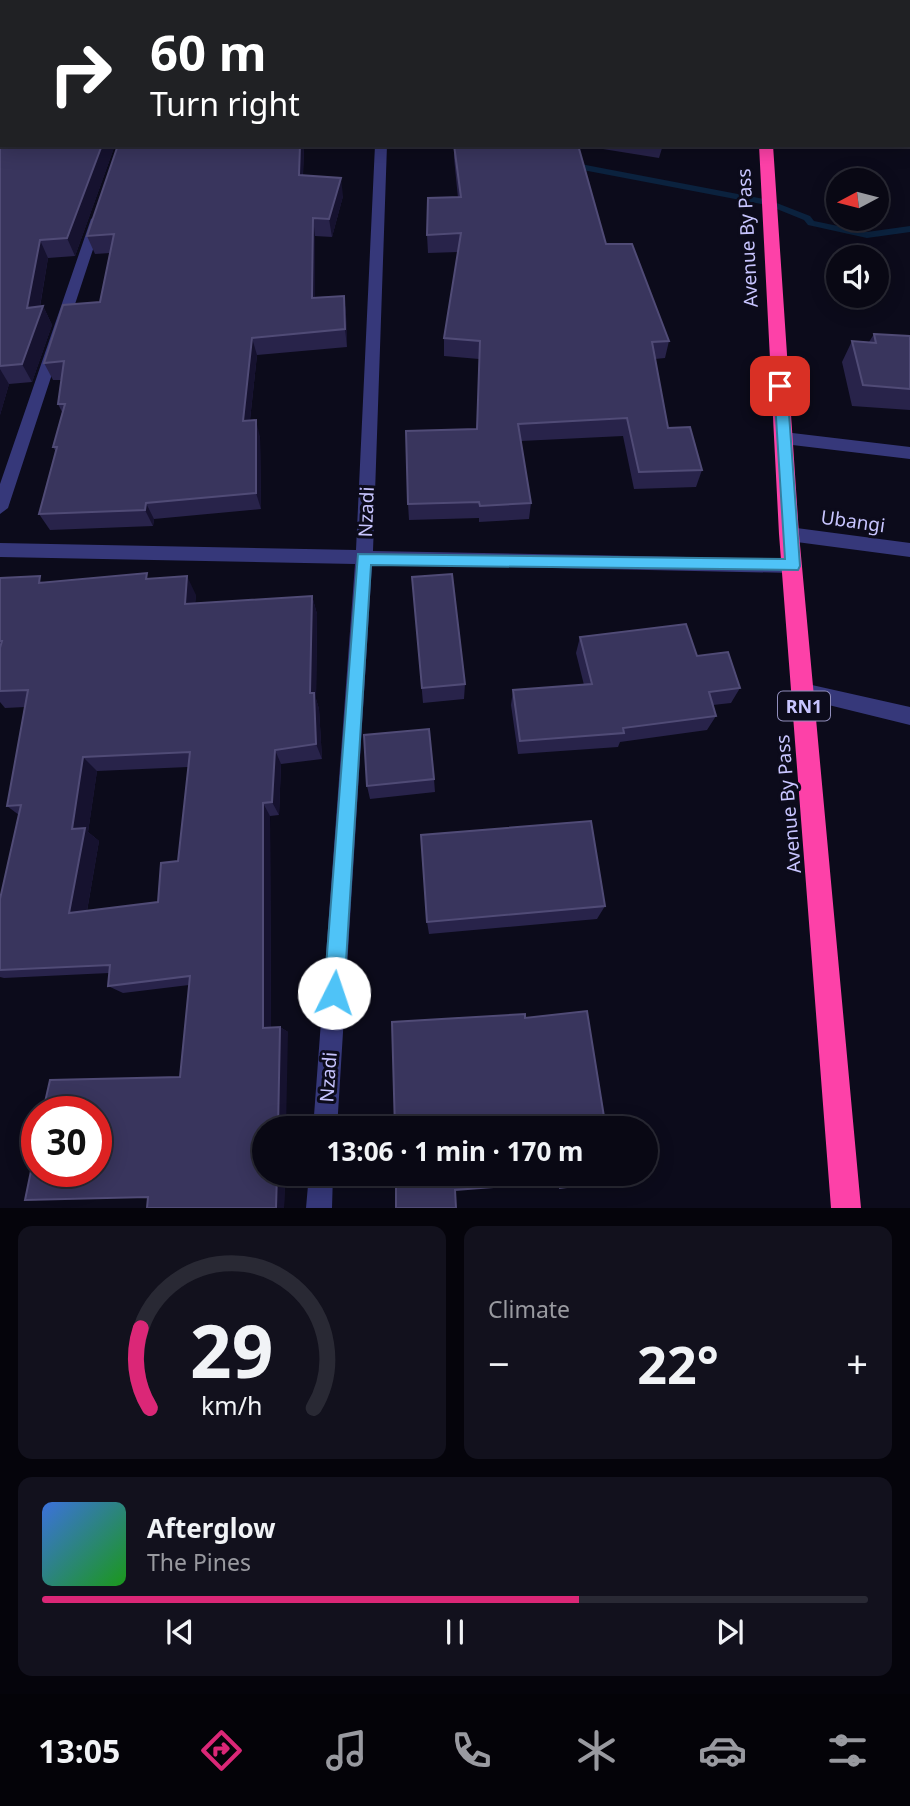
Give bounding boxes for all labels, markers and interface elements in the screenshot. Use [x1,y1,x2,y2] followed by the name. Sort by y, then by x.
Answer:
[150,19,267,85] text: 60 m
[35,28,126,119] icon: right
[150,82,300,125] text: Turn right
[730,168,764,308] street label: Avenue By Pass
[826,168,889,231] north arrow
[826,168,889,308] map controls
[826,245,889,308] button: sound
[750,356,810,416] pin
[761,367,799,405] icon: arrive
[352,486,380,538] street label: Nzadi
[819,504,887,538] street label: Ubangi
[778,692,830,720] road number: RN1
[769,734,807,874] street label: Avenue By Pass
[297,956,371,1030] position arrow
[313,1051,343,1103] street label: Nzadi
[21,1096,112,1187] speed limit sign: 30
[327,1133,583,1169] text: 13:06 · 1 min · 170 m
[488,1293,570,1325] text: Climate
[190,1301,274,1400] text: 29
[637,1328,719,1399] text: 22°
[488,1337,510,1389] text: −
[846,1337,868,1389] text: +
[201,1388,263,1422] text: km/h
[147,1510,275,1546] text: Afterglow
[147,1546,251,1578] text: The Pines
[161,1613,199,1651] icon: previous
[436,1613,474,1651] icon: pause
[711,1613,749,1651] icon: next
[197,1726,246,1775] icon: directions
[322,1726,371,1775] icon: music
[447,1726,496,1775] icon: phone
[572,1726,621,1775] icon: climate
[698,1726,747,1775] icon: car
[823,1726,872,1775] icon: filters
[38,1729,120,1772] text: 13:05

